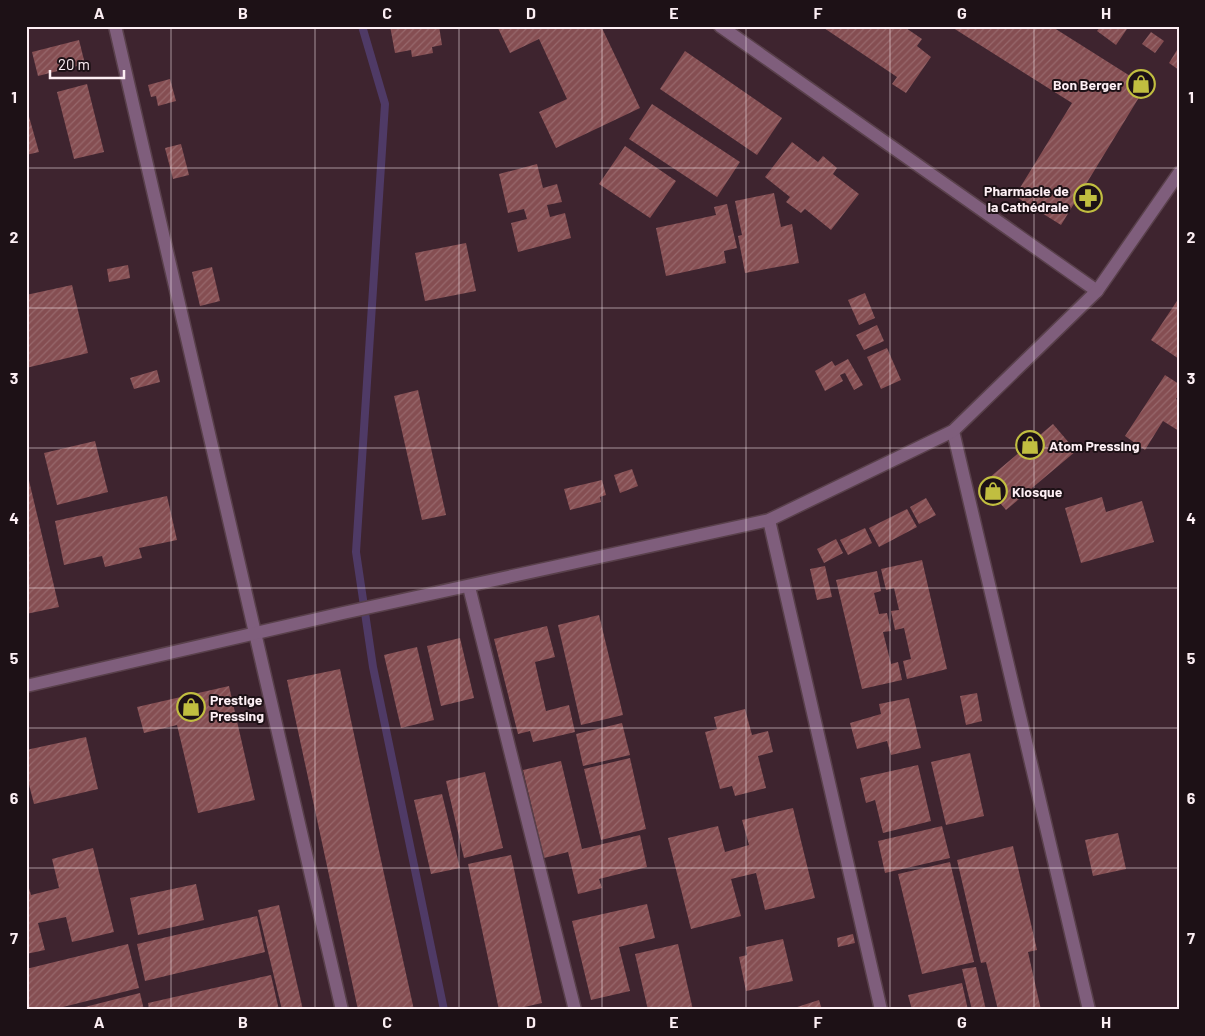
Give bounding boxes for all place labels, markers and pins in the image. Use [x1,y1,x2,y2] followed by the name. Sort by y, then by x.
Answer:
[1126,69,1156,99] shop icon: Bon Berger
[1053,76,1123,93] place label: Bon Berger
[984,182,1069,215] place label: Pharmacie de la Cathédrale
[1073,183,1103,213] pharmacy icon: Pharmacie de la Cathédrale
[1015,430,1045,460] shop icon: Atom Pressing
[1049,437,1140,454] place label: Atom Pressing
[978,476,1008,506] shop icon: Kiosque
[1012,483,1063,500] place label: Kiosque
[210,691,264,724] place label: Prestige Pressing
[176,692,206,722] shop icon: Prestige Pressing

